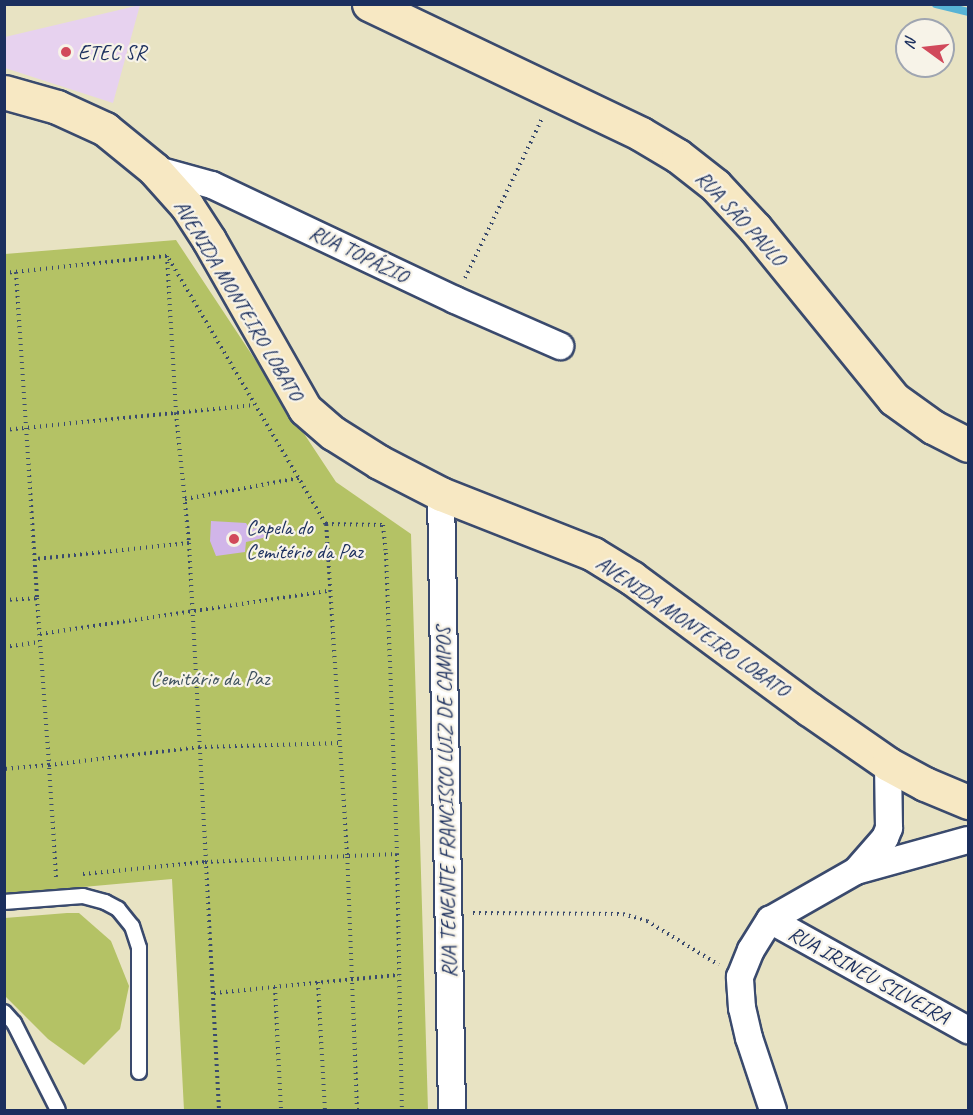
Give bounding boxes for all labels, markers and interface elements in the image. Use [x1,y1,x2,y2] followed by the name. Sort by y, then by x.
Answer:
[895,18,955,78] north arrow
[899,36,920,51] text: N
[78,39,145,65] place label: ETEC SR
[59,45,73,59] marker: ETEC SR
[691,165,791,271] street label: RUA SÃO PAULO
[169,194,309,406] street label: AVENIDA MONTEIRO LOBATO
[305,219,413,289] street label: RUA TOPÁZIO
[246,514,363,564] place label: Capela do Cemítério da Paz
[227,532,241,546] marker: Capela do Cemítério da Paz
[591,549,795,703] street label: AVENIDA MONTEIRO LOBATO
[430,627,462,977] street label: RUA TENENTE FRANCISCO LUIZ DE CAMPOS
[150,665,270,691] park label: Cemitário da Paz
[784,920,954,1030] street label: RUA IRINEU SILVEIRA

